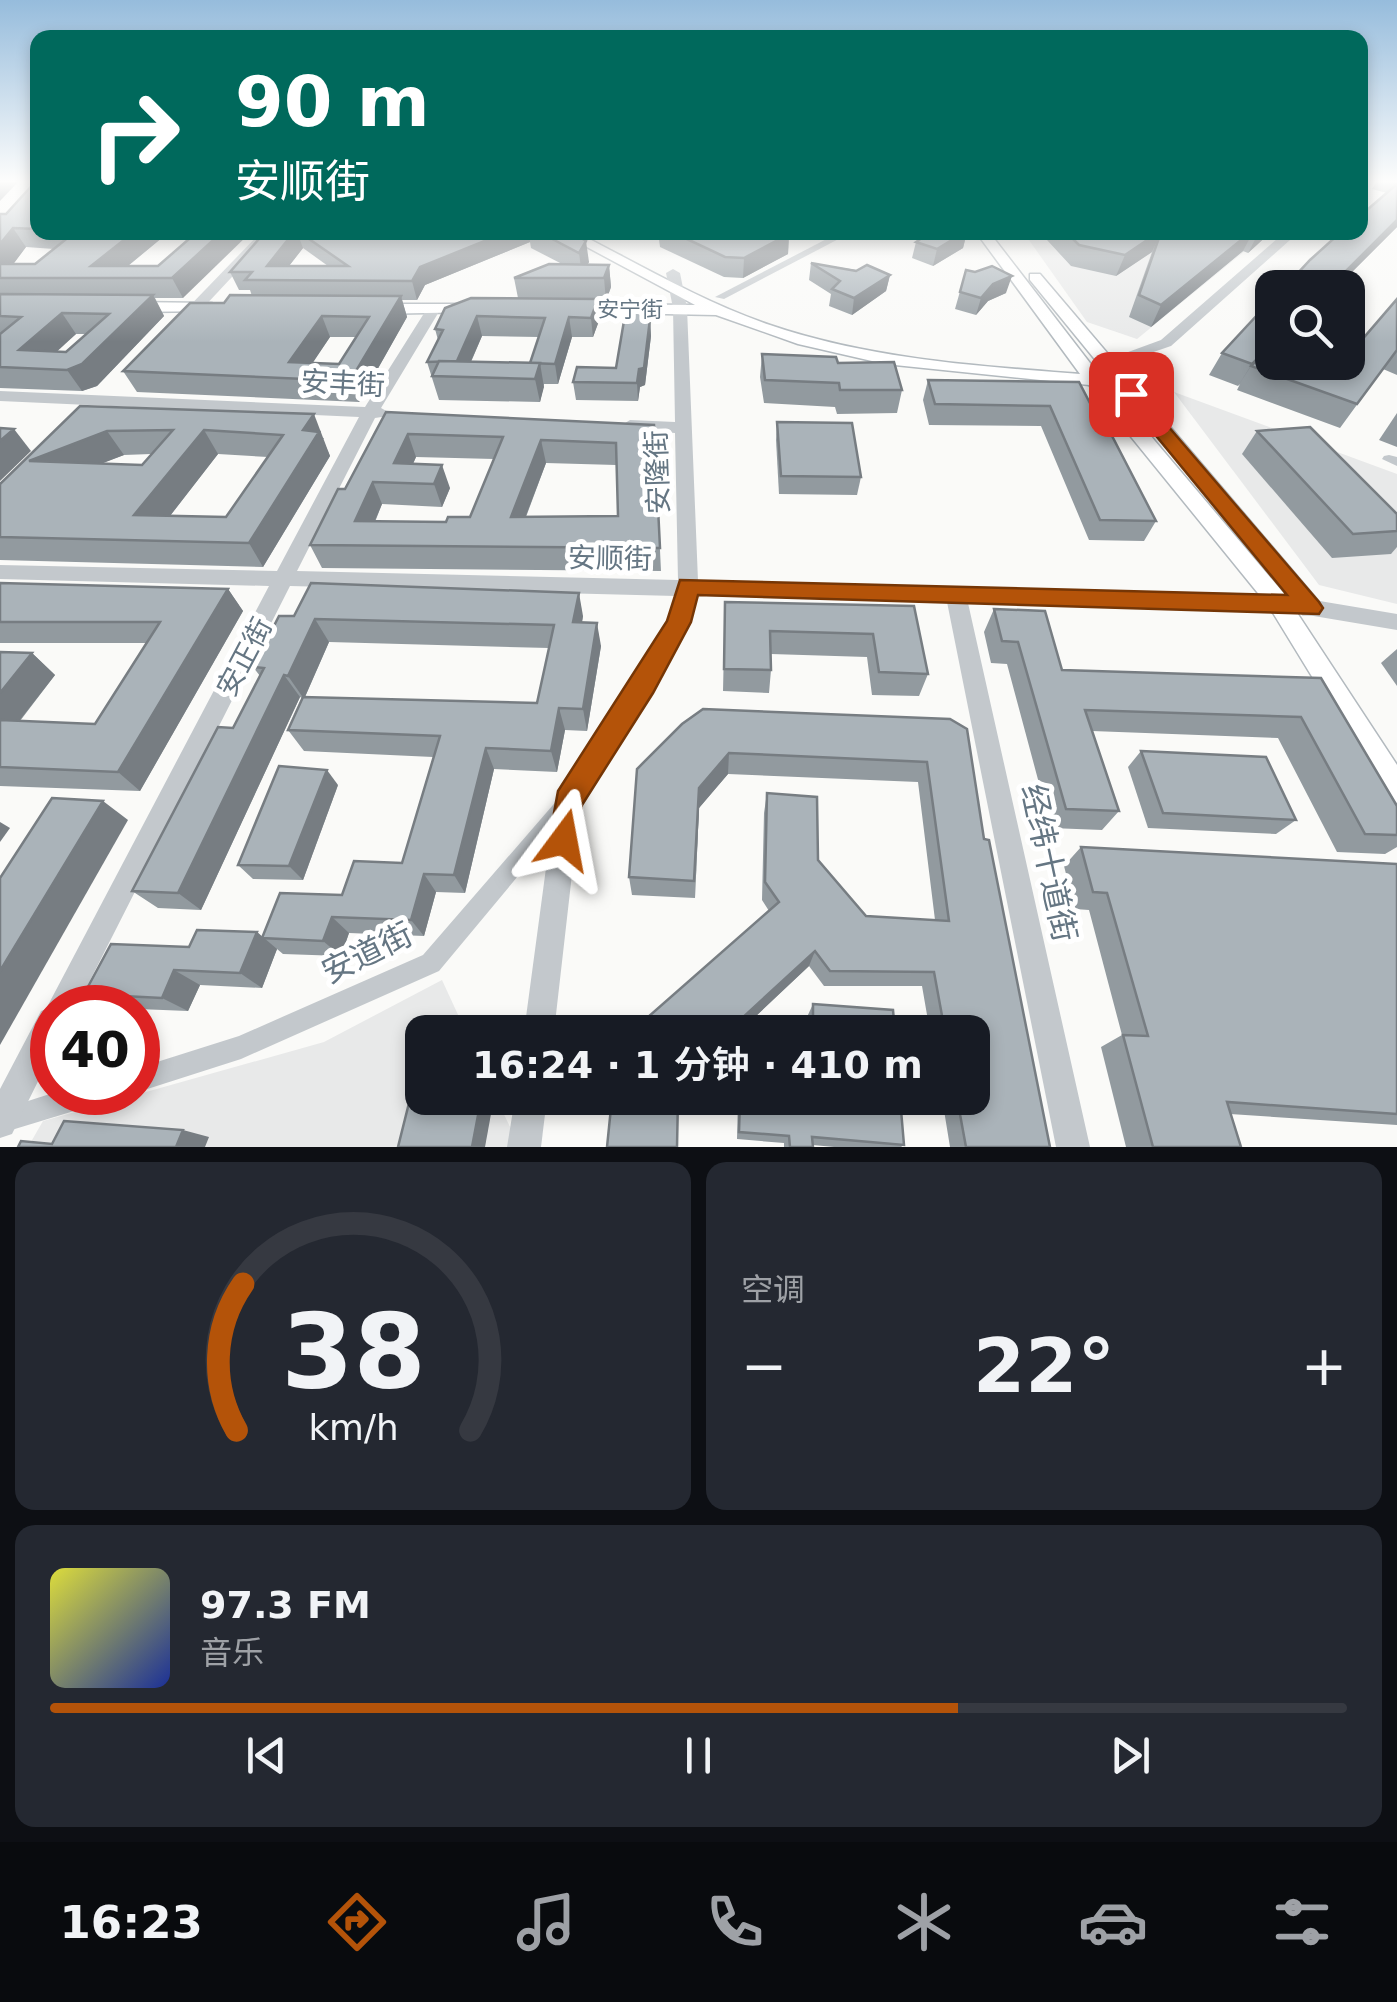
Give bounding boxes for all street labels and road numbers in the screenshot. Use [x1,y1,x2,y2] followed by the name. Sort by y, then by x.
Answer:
[597,297,663,322] street label: 安宁街
[300,365,386,402] street label: 安丰街
[640,429,675,515] street label: 安隆街
[568,541,652,576] street label: 安顺街
[210,612,279,702] street label: 安正街
[1014,781,1084,945] street label: 经纬十道街
[316,915,418,991] street label: 安道街

